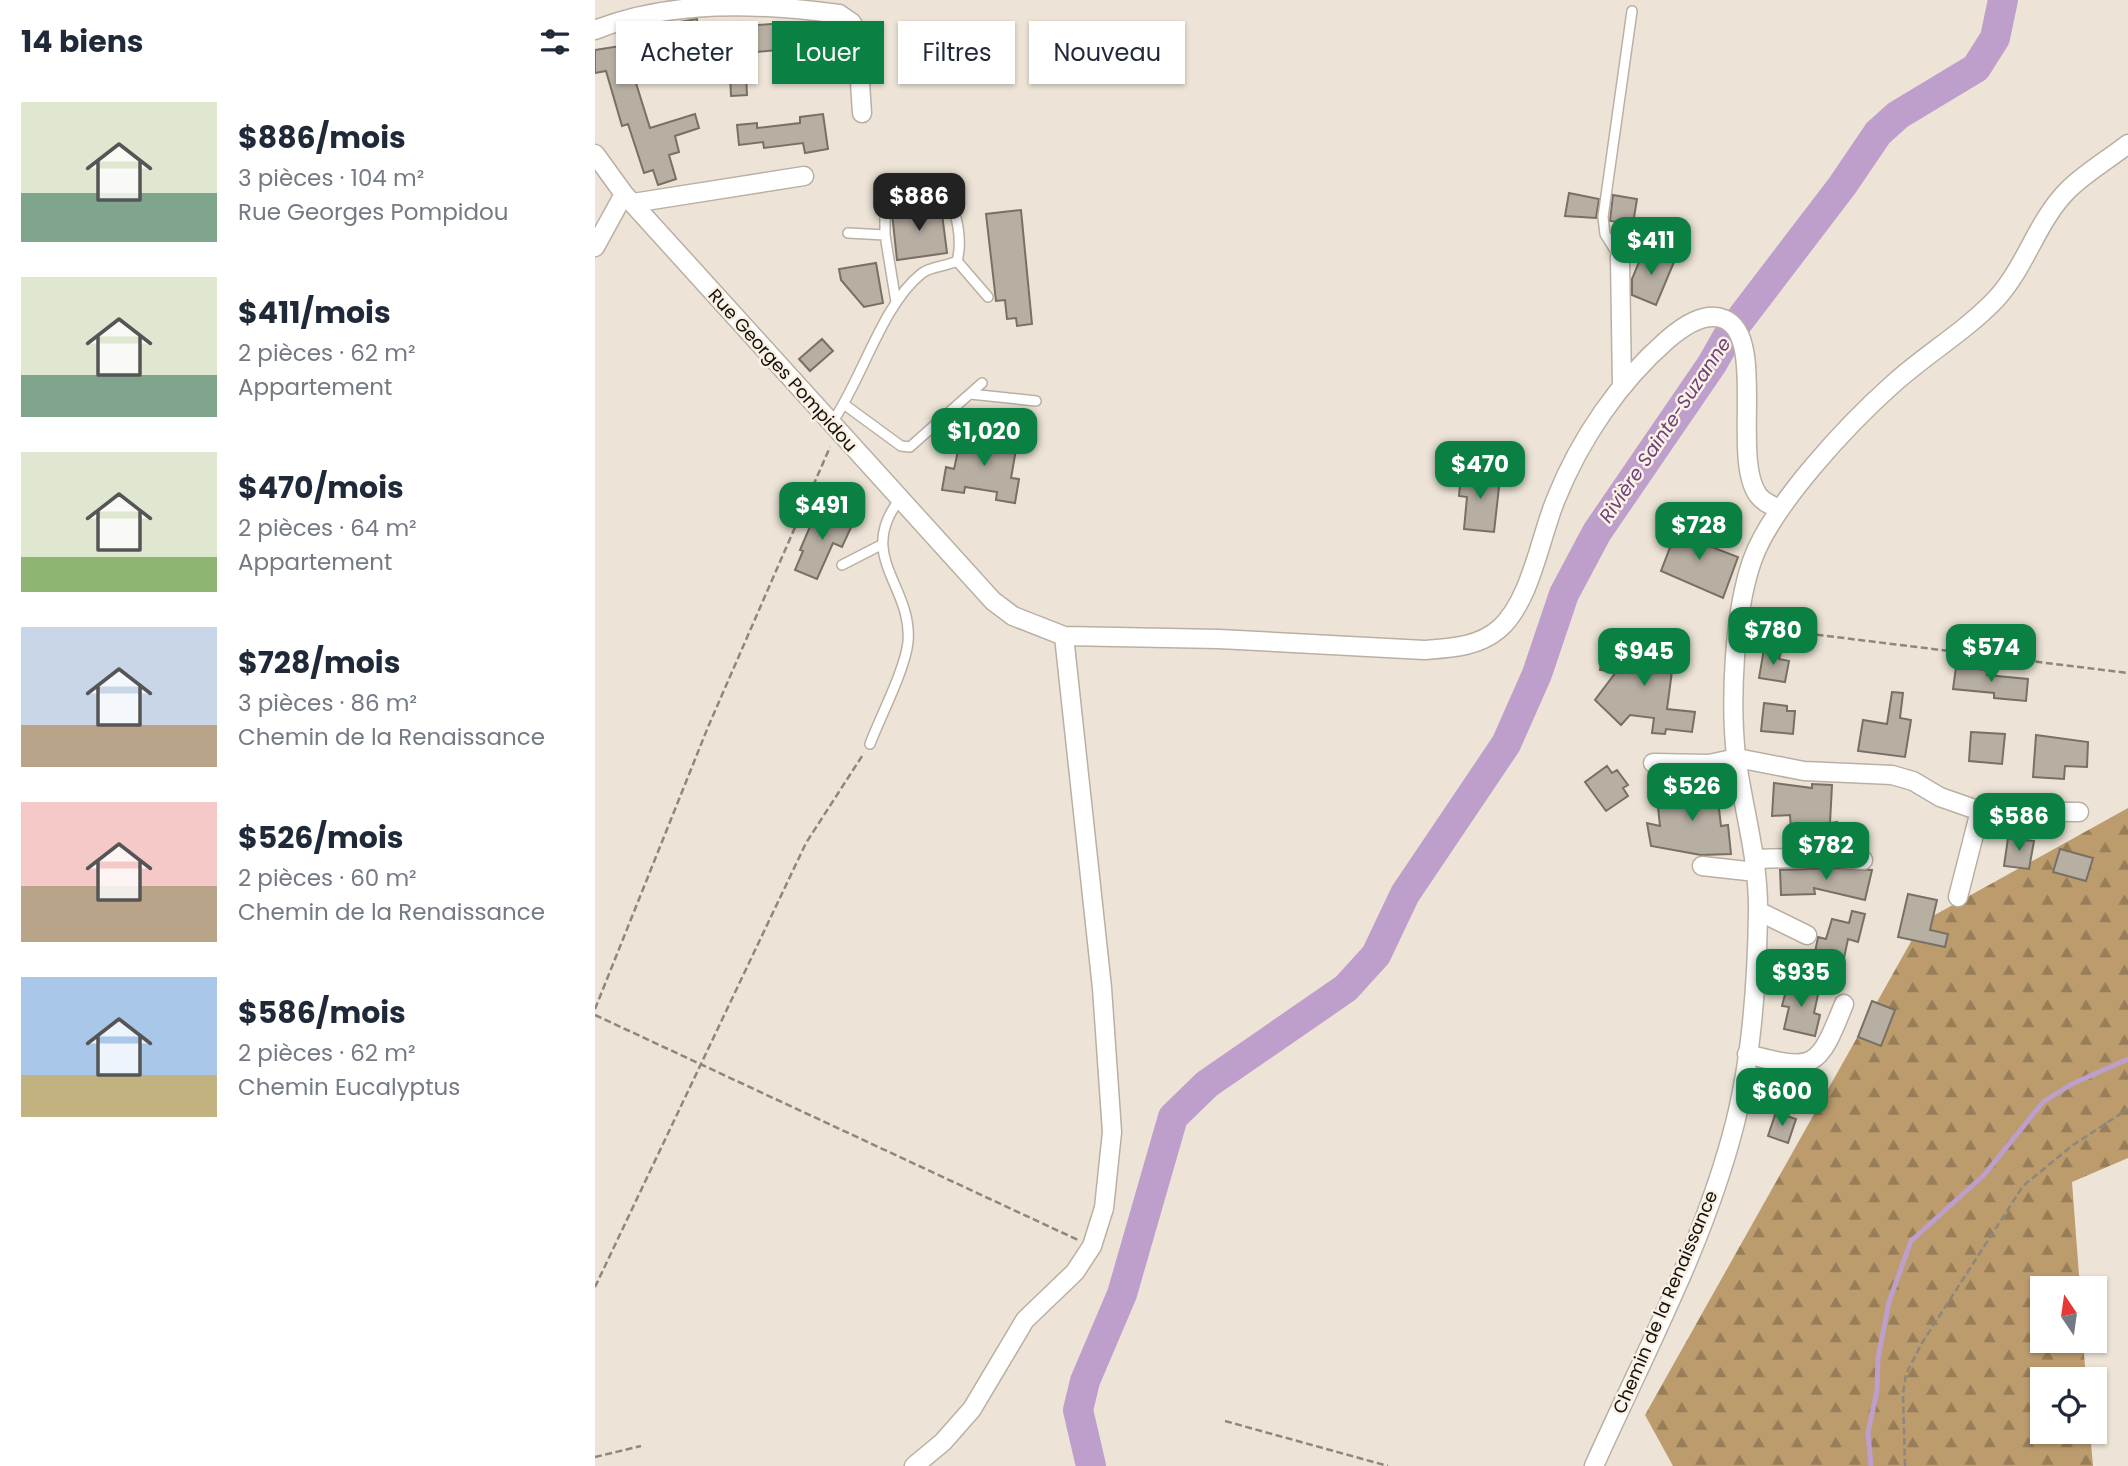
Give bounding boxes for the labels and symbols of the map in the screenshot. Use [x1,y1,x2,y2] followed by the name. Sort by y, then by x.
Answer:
[878,174,960,233] pin: $886
[1610,218,1692,277] pin: $411
[703,283,863,457] street label: Rue Georges Pompidou
[1593,332,1737,528] water label: Rivière Sainte-Suzanne
[927,408,1041,468] pin: $1,020
[1439,442,1521,501] pin: $470
[781,482,863,542] pin: $491
[1658,503,1740,562] pin: $728
[1732,608,1814,667] pin: $780
[1950,624,2032,684] pin: $574
[1603,628,1685,688] pin: $945
[1651,764,1733,823] pin: $526
[1978,794,2060,853] pin: $586
[1785,822,1867,882] pin: $782
[1760,950,1842,1009] pin: $935
[1741,1068,1823,1128] pin: $600
[1607,1187,1723,1417] street label: Chemin de la Renaissance
[2030,1276,2107,1353] north arrow

